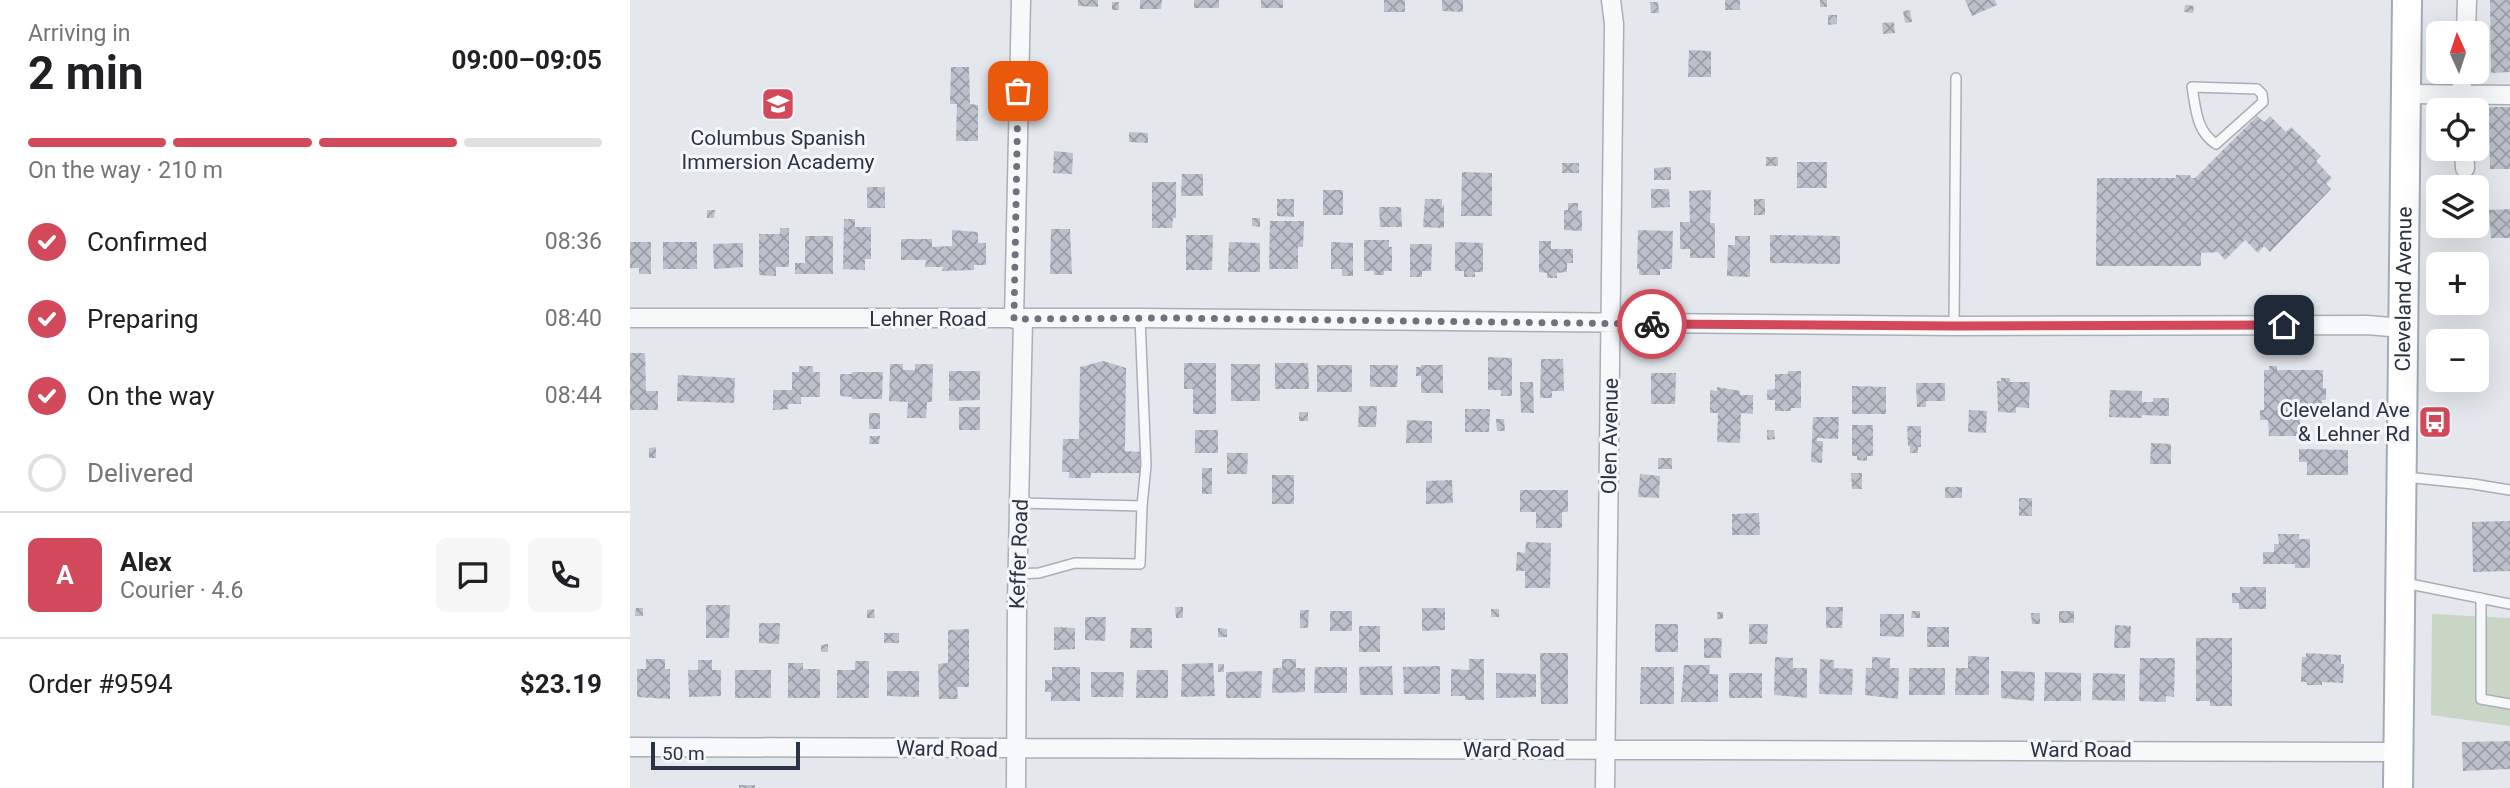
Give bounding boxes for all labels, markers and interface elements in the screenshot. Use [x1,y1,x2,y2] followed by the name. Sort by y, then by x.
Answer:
[28,20,131,47] text: Arriving in
[2426,21,2488,84] north arrow
[2426,21,2489,392] map controls
[452,45,602,75] text: 09:00–09:05
[28,46,144,100] text: 2 min
[988,61,1048,121] pin
[999,72,1037,110] icon: bag
[759,85,797,123] school or university icon: Columbus Spanish Immersion Academy
[2426,98,2489,161] button: locate
[682,126,875,174] place label: Columbus Spanish Immersion Academy
[28,157,223,184] text: On the way · 210 m
[2426,175,2489,238] button: layers
[2391,206,2417,372] street label: Cleveland Avenue
[28,223,66,261] icon: check
[87,227,208,257] text: Confirmed
[545,228,602,255] text: 08:36
[2426,252,2489,315] button: +
[1617,289,1687,359] courier
[2254,295,2314,355] pin
[28,300,66,338] icon: check
[87,304,199,334] text: Preparing
[545,305,602,332] text: 08:40
[1633,305,1671,343] icon: bike
[2265,306,2303,344] icon: home
[869,307,987,331] street label: Lehner Road
[2426,329,2489,392] button: −
[28,377,66,415] icon: check
[1597,378,1623,494] street label: Olen Avenue
[87,381,215,411] text: On the way
[545,382,602,409] text: 08:44
[2280,398,2410,446] place label: Cleveland Ave & Lehner Rd
[2416,403,2454,441] bus stop icon: Cleveland Ave & Lehner Rd
[87,458,194,488] text: Delivered
[1005,499,1033,609] street label: Keffer Road
[436,538,510,612] button: chat
[528,538,602,612] button: phone
[120,547,172,577] text: Alex
[56,560,74,590] text: A
[120,577,243,604] text: Courier · 4.6
[28,669,173,699] text: Order #9594
[520,669,602,699] text: $23.19
[896,736,998,762] street label: Ward Road
[1463,738,1565,762] street label: Ward Road
[2030,738,2132,762] street label: Ward Road
[651,739,800,771] scale bar
[662,742,705,765] text: 50 m

